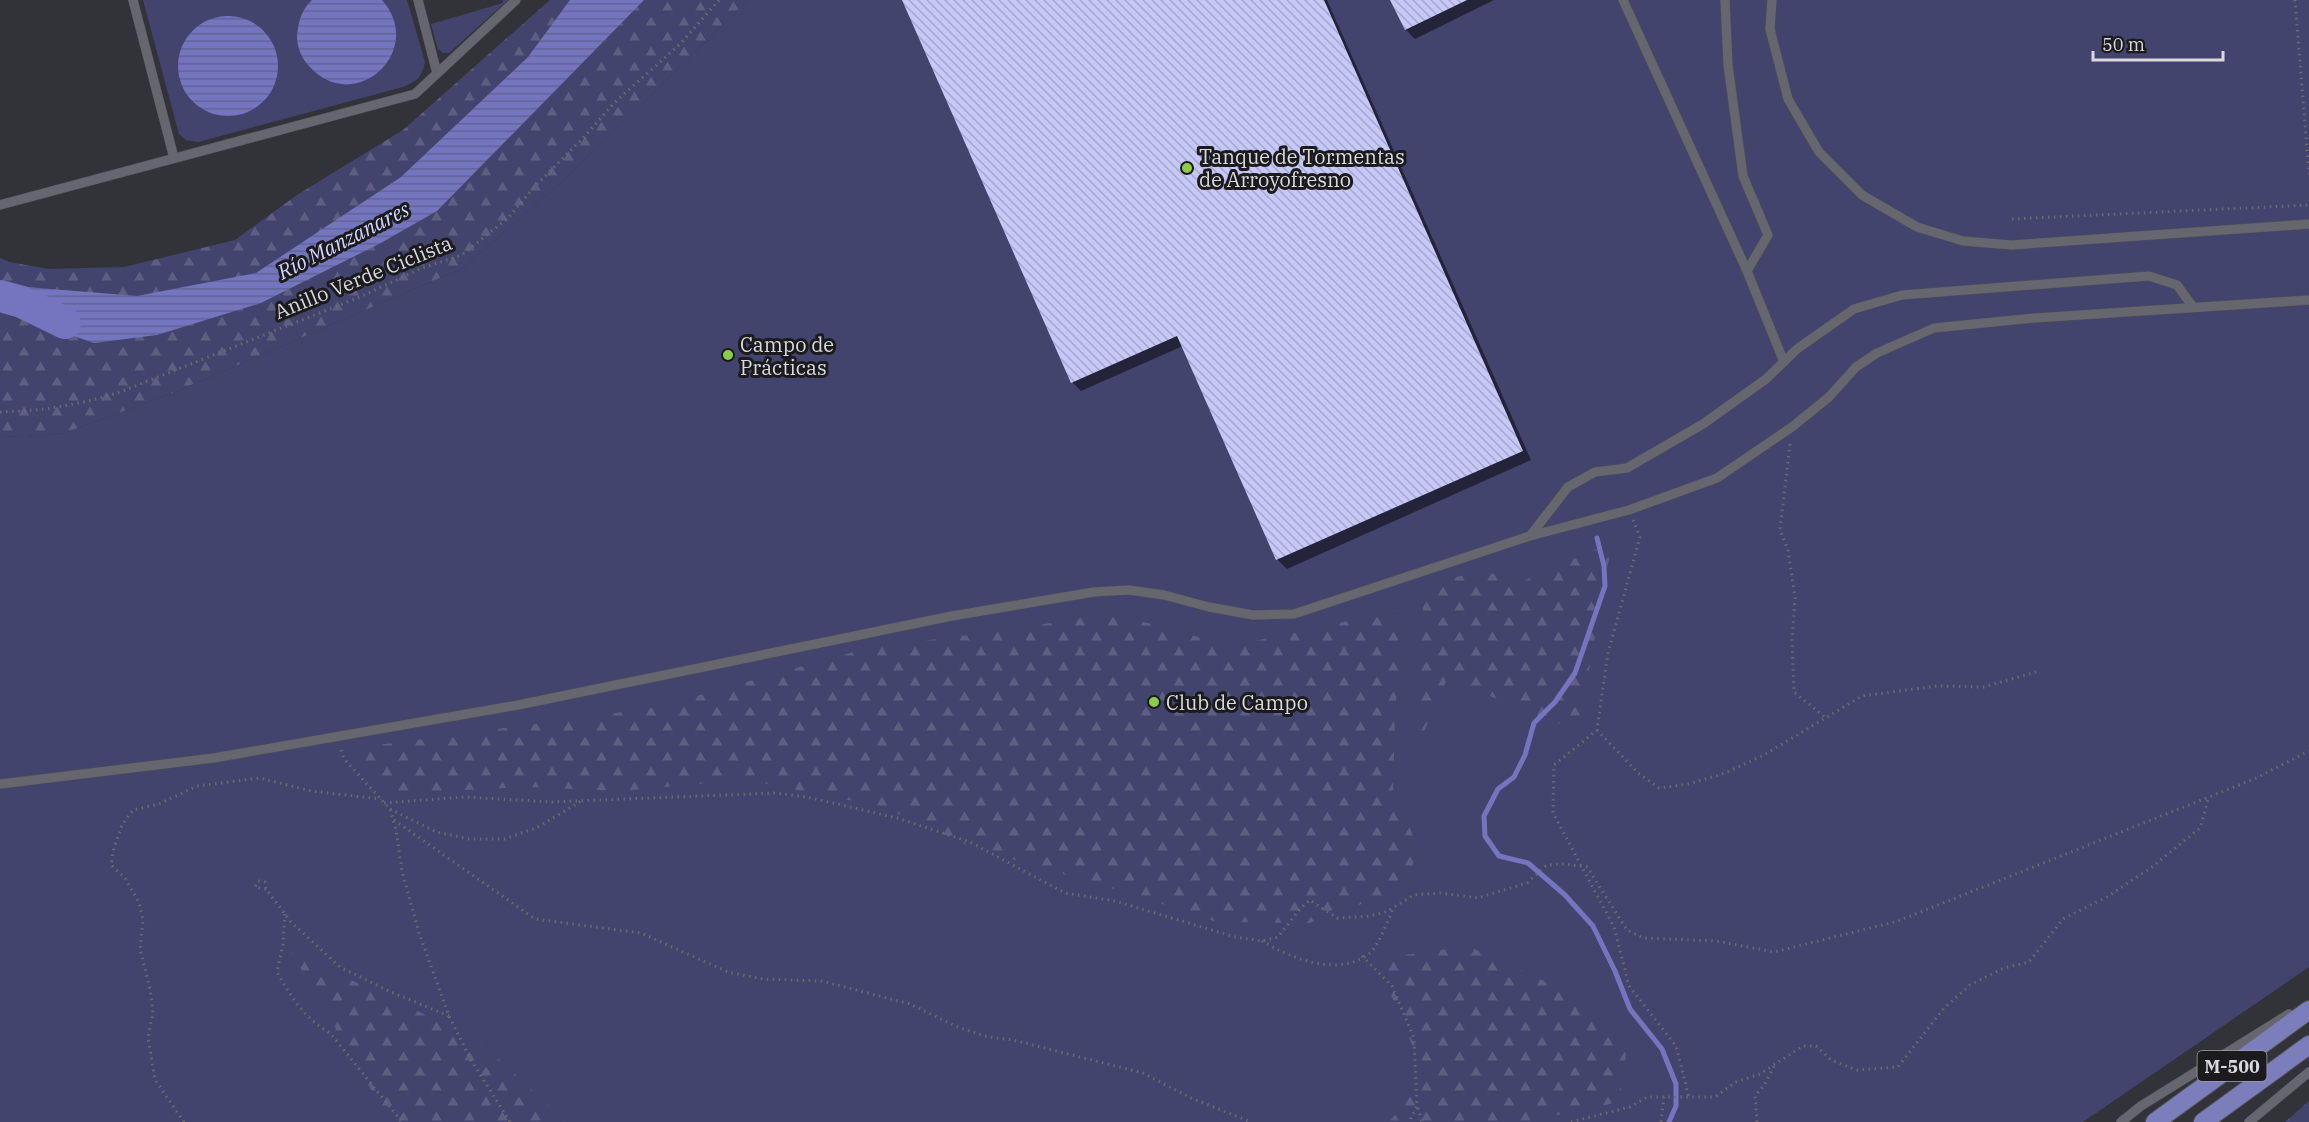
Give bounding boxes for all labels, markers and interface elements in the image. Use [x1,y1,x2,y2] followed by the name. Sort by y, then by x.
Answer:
[2093,24,2224,62] scale bar
[2102,33,2145,56] text: 50 m
[1199,143,1405,193] place label: Tanque de Tormentas de Arroyofresno
[1180,161,1194,175] marker: Tanque de Tormentas de Arroyofresno
[271,195,414,286] water label: Río Manzanares
[270,229,456,325] street label: Anillo Verde Ciclista
[740,331,834,381] place label: Campo de Prácticas
[721,348,735,362] marker: Campo de Prácticas
[1166,689,1308,716] place label: Club de Campo
[1147,695,1161,709] marker: Club de Campo
[2198,1051,2266,1081] road number: M-500

